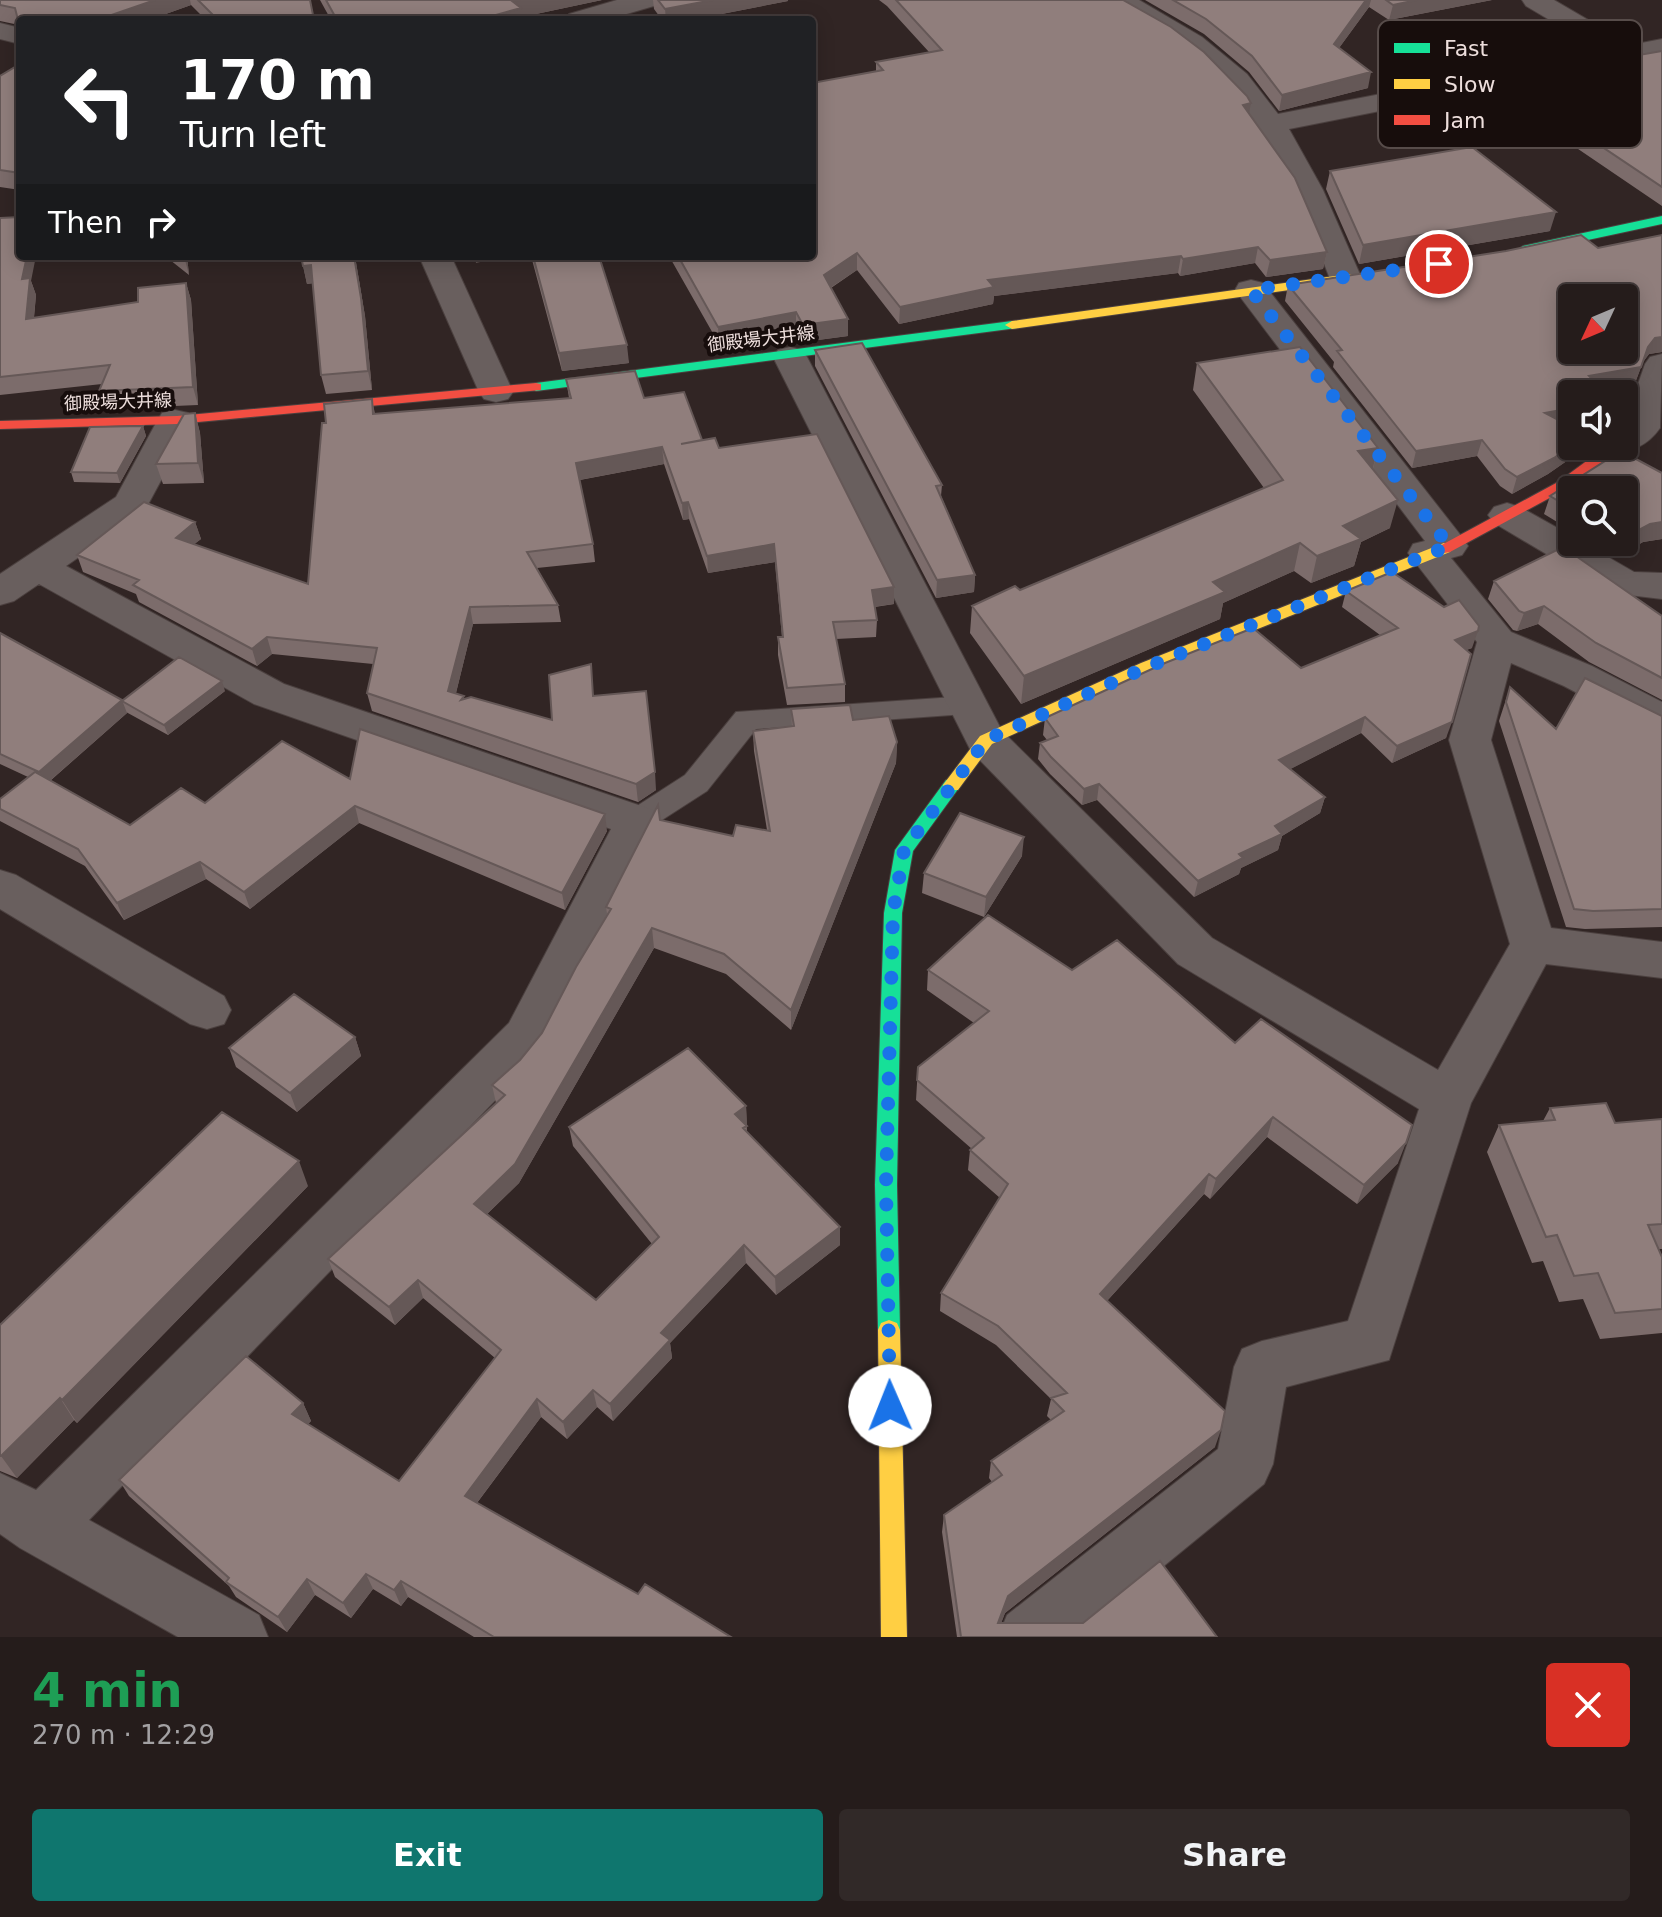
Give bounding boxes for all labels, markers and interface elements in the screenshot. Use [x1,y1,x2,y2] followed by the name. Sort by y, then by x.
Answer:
[1378,20,1642,148] legend
[1444,36,1489,61] text: Fast
[180,47,375,112] text: 170 m
[48,48,152,152] icon: left
[1444,72,1496,97] text: Slow
[1442,108,1485,133] text: Jam
[180,114,326,155] text: Turn left
[139,200,183,244] icon: right
[48,205,123,240] text: Then
[1405,230,1473,298] pin
[1417,242,1461,286] icon: arrive
[1558,284,1638,364] north arrow
[1558,284,1638,556] map controls
[706,322,816,356] street label: 御殿場大井線
[1558,380,1638,460] button: sound
[64,389,172,414] street label: 御殿場大井線
[1558,476,1638,556] button: search
[848,1364,932,1448] position arrow
[32,1662,183,1718] text: 4 min
[1546,1663,1630,1747] button: close
[32,1720,215,1750] text: 270 m · 12:29
[32,1809,823,1901] button: Exit
[839,1809,1630,1901] button: Share

